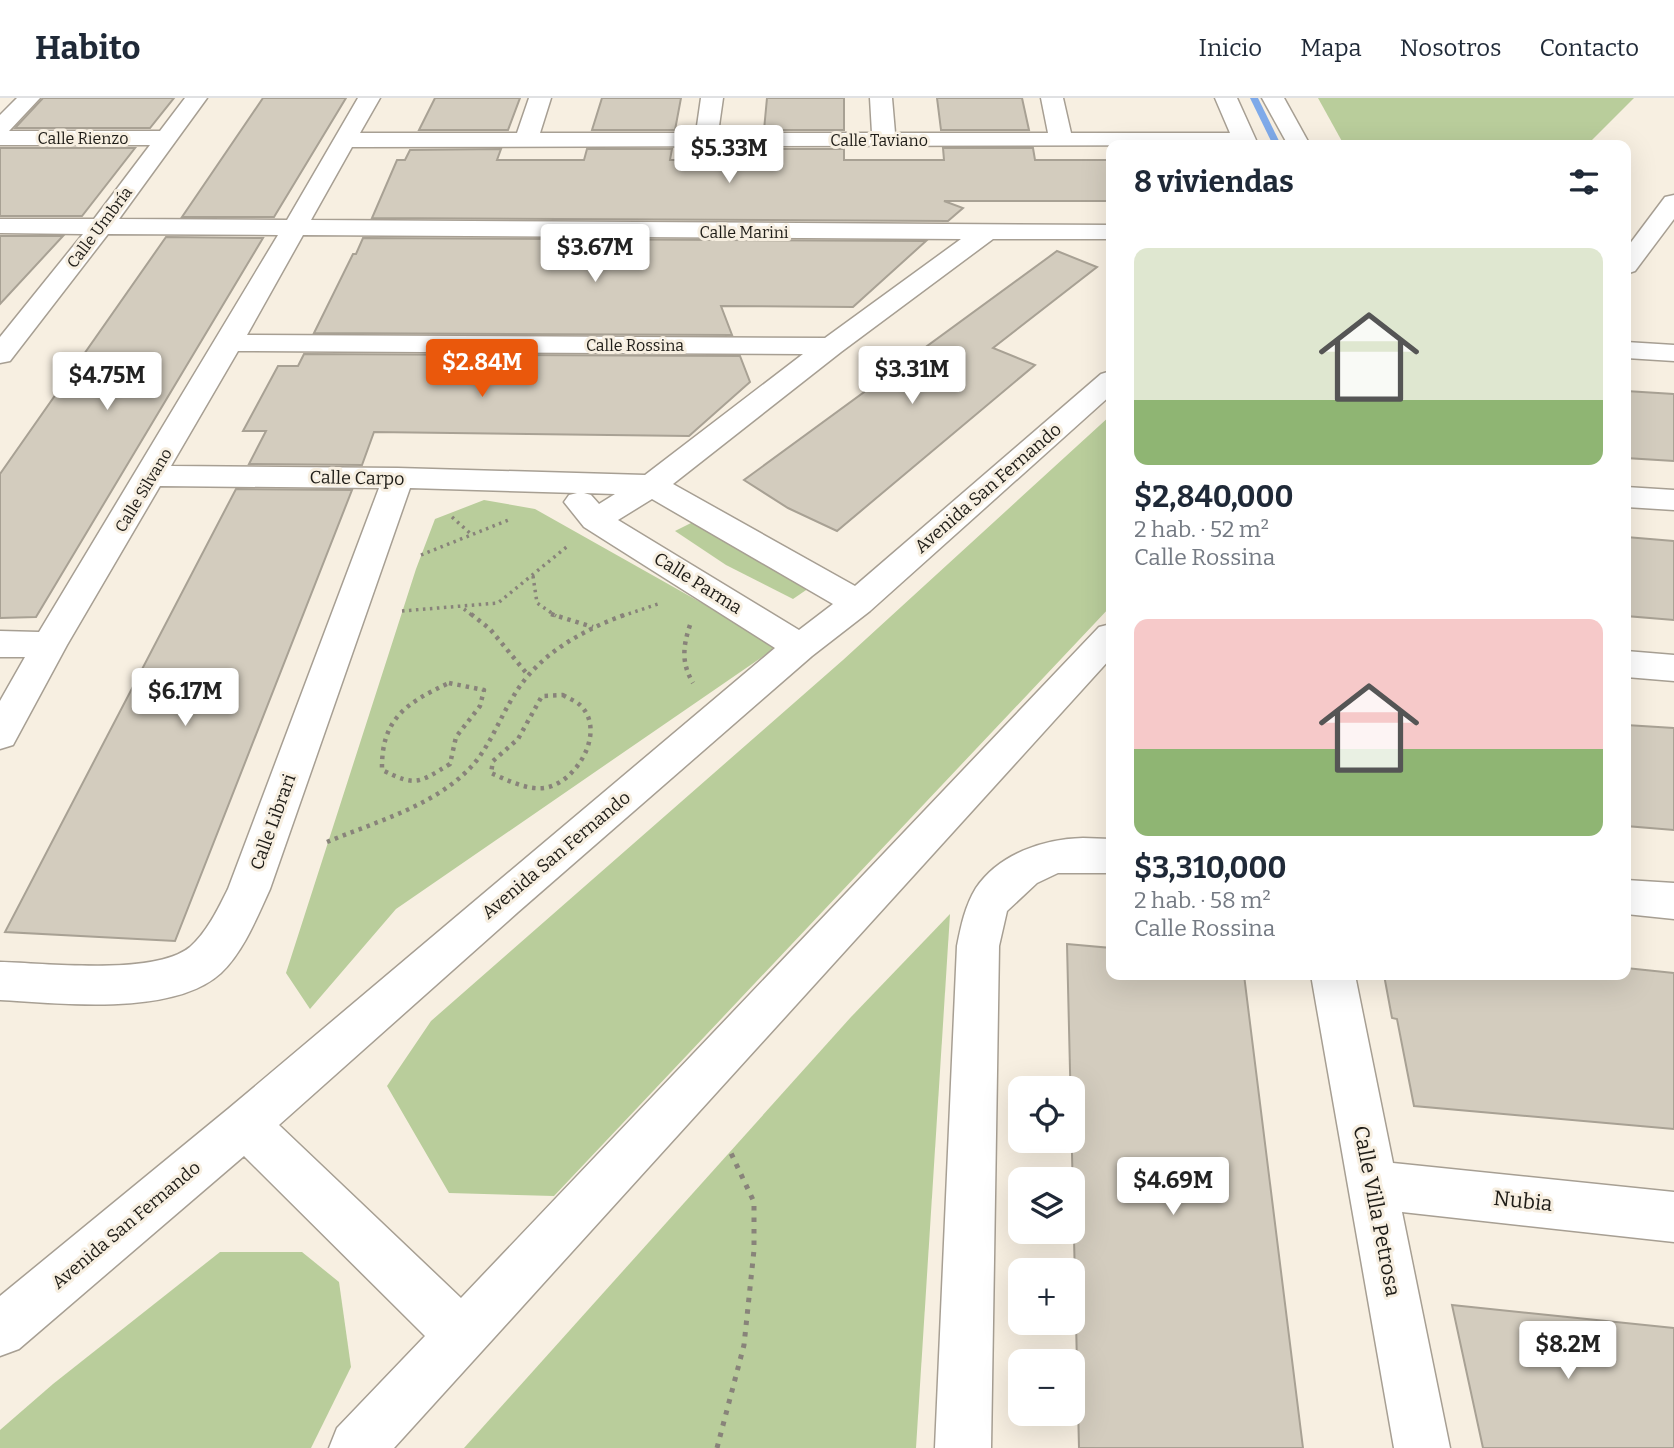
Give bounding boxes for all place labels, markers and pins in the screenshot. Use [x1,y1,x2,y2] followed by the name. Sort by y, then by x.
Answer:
[672,126,786,185] pin: $5.33M
[538,225,652,284] pin: $3.67M
[425,340,539,399] pin: $2.84M
[855,346,969,406] pin: $3.31M
[50,352,164,412] pin: $4.75M
[128,668,242,728] pin: $6.17M
[1116,1158,1230,1217] pin: $4.69M
[1519,1322,1617,1381] pin: $8.2M

